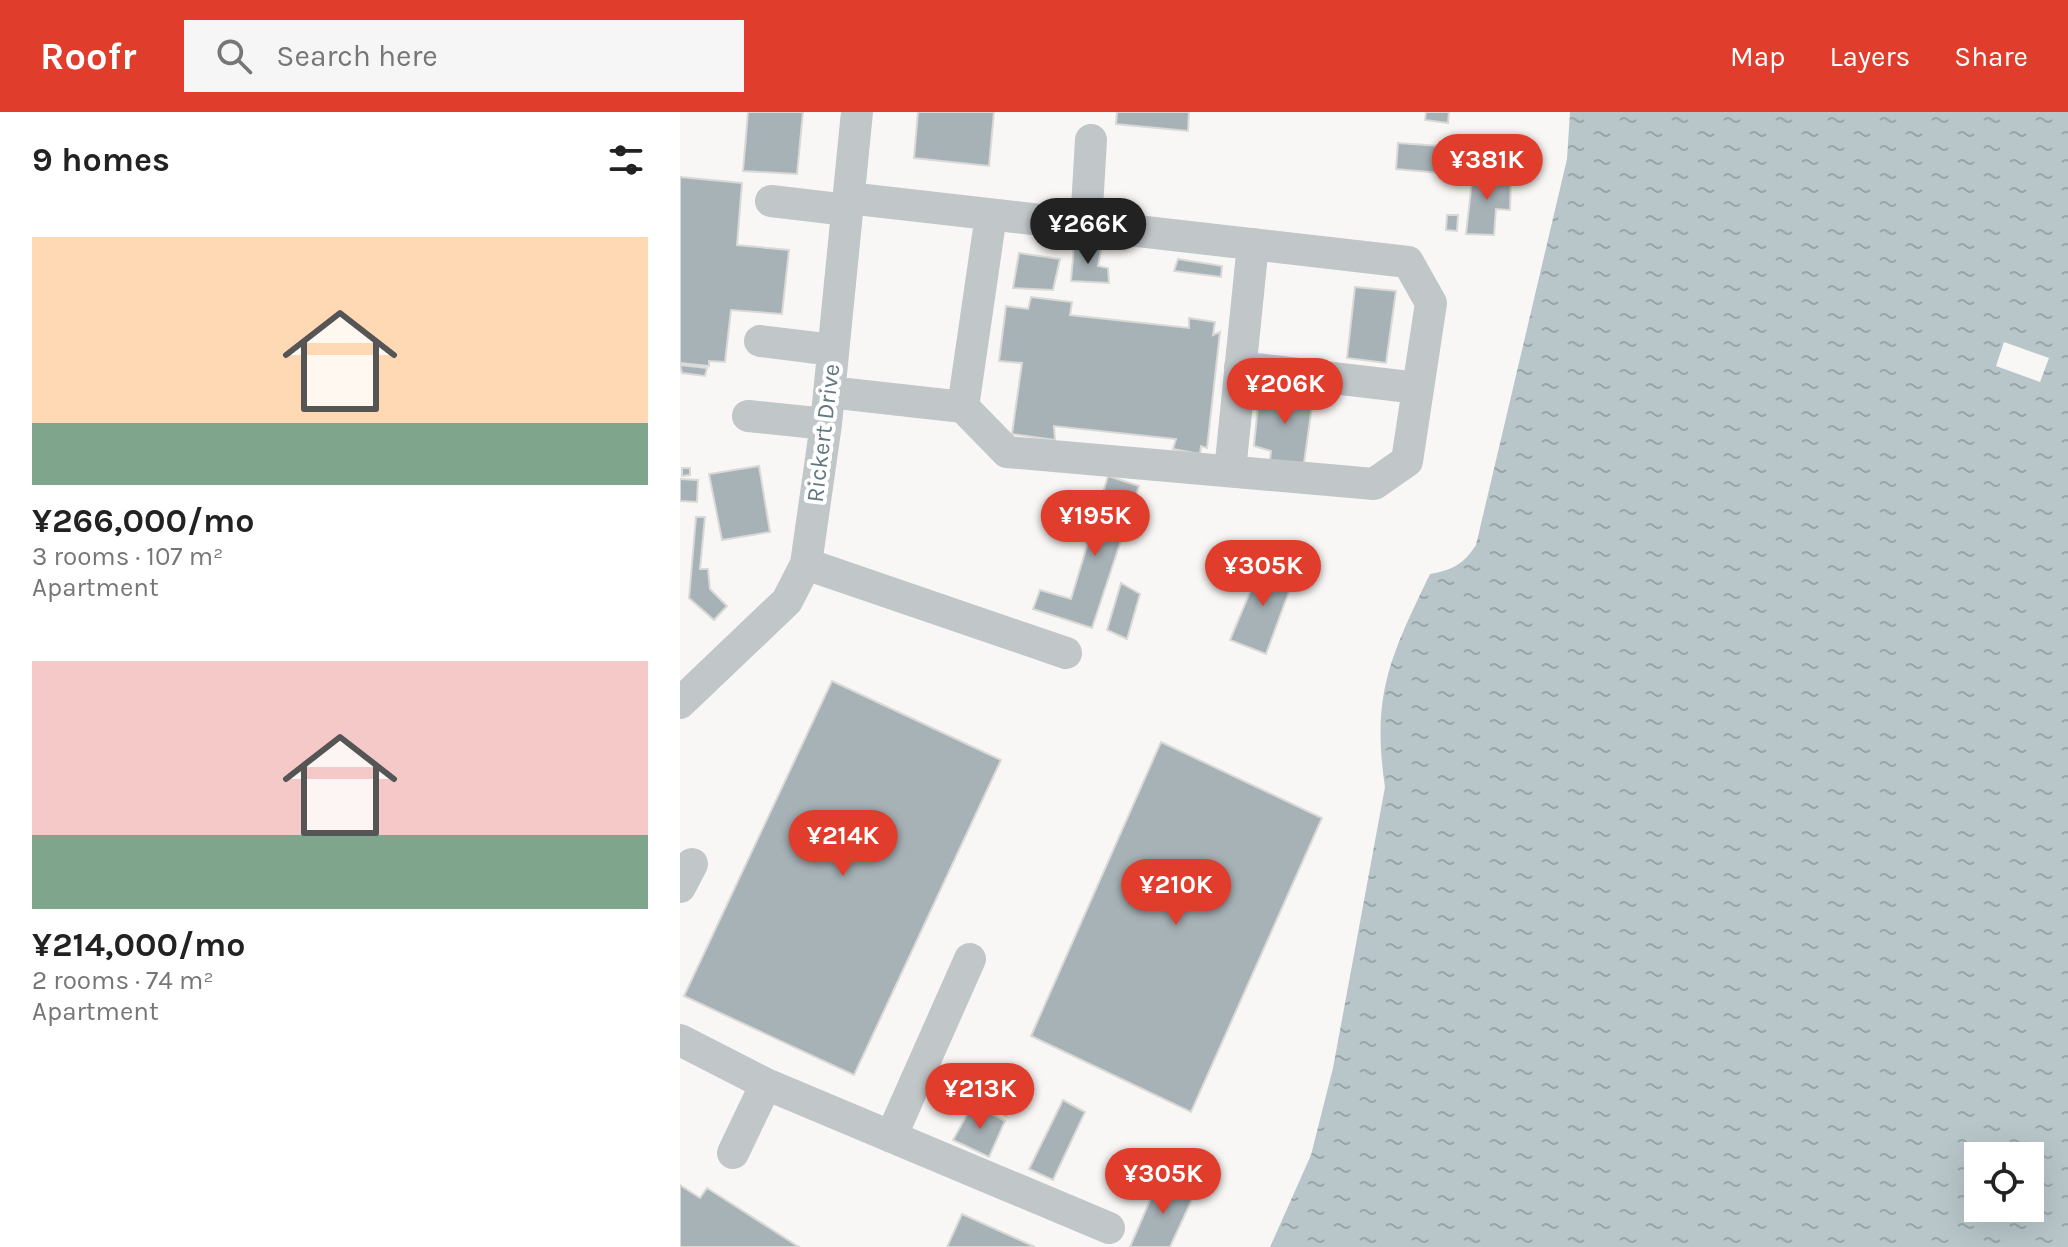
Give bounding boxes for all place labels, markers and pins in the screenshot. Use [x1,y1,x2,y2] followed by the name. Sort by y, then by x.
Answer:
[1431,134,1543,202] pin: ¥381K
[1032,198,1144,266] pin: ¥266K
[1229,358,1341,426] pin: ¥206K
[1039,490,1151,558] pin: ¥195K
[1207,540,1319,608] pin: ¥305K
[787,810,899,878] pin: ¥214K
[1120,859,1232,927] pin: ¥210K
[924,1063,1036,1131] pin: ¥213K
[1107,1148,1219,1216] pin: ¥305K

